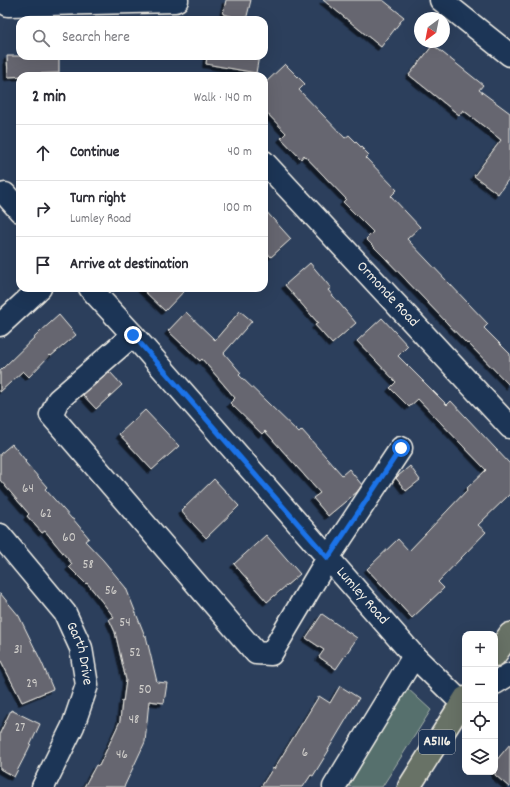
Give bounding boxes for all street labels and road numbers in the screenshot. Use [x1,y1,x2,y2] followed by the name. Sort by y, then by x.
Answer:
[351,257,424,333] street label: Ormonde Road
[330,562,393,630] street label: Lumley Road
[60,618,98,687] street label: Garth Drive
[419,730,455,754] road number: A5116

